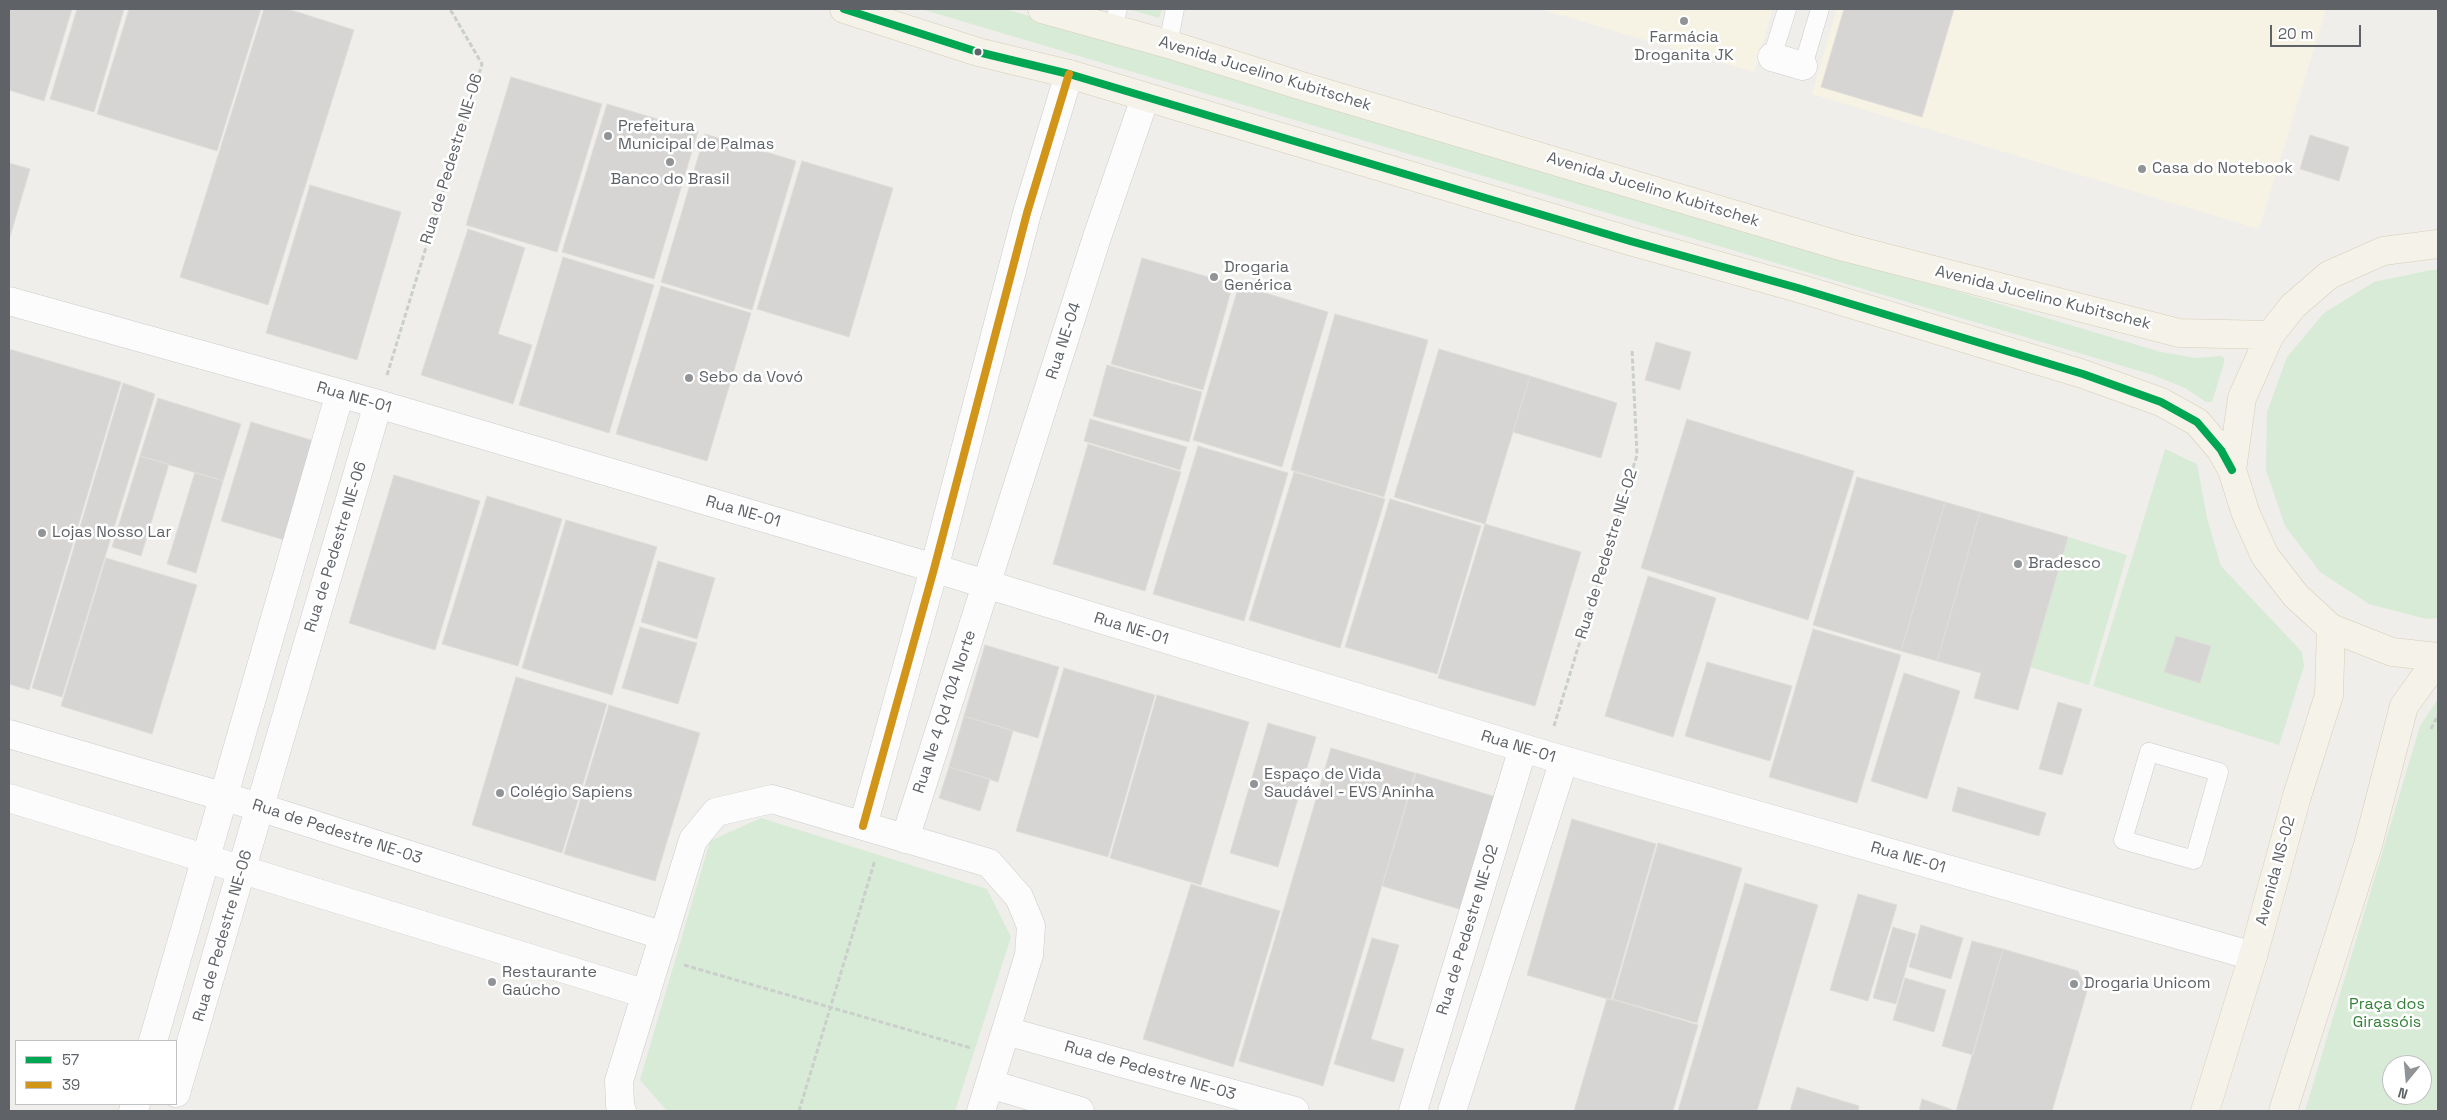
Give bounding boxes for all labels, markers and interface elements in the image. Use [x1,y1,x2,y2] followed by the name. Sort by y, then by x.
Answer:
[1678,15,1690,27] marker: Farmácia Droganita JK
[2272,15,2363,47] scale bar
[2278,24,2313,43] text: 20 m
[1634,28,1734,66] place label: Farmácia Droganita JK
[1156,32,1374,116] street label: Avenida Jucelino Kubitschek
[973,47,983,57] unlabelled marker
[417,71,487,247] street label: Rua de Pedestre NE-06
[618,117,774,155] place label: Prefeitura Municipal de Palmas
[602,130,614,142] marker: Prefeitura Municipal de Palmas
[1544,148,1762,232] street label: Avenida Jucelino Kubitschek
[664,156,676,168] marker: Banco do Brasil
[2152,159,2293,179] place label: Casa do Notebook
[2136,163,2148,175] marker: Casa do Notebook
[610,170,730,190] place label: Banco do Brasil
[1224,258,1292,296] place label: Drogaria Genérica
[1933,262,2153,334] street label: Avenida Jucelino Kubitschek
[1208,271,1220,283] marker: Drogaria Genérica
[1042,300,1086,382] street label: Rua NE-04
[699,368,803,388] place label: Sebo da Vovó
[683,372,695,384] marker: Sebo da Vovó
[314,378,394,418] street label: Rua NE-01
[301,459,371,635] street label: Rua de Pedestre NE-06
[1572,466,1642,642] street label: Rua de Pedestre NE-02
[703,492,783,532] street label: Rua NE-01
[52,523,172,543] place label: Lojas Nosso Lar
[36,527,48,539] marker: Lojas Nosso Lar
[2028,554,2101,574] place label: Bradesco
[2012,558,2024,570] marker: Bradesco
[1091,609,1171,649] street label: Rua NE-01
[909,628,981,796] street label: Rua Ne 4 Qd 104 Norte
[1478,727,1558,767] street label: Rua NE-01
[1264,765,1434,803] place label: Espaço de Vida Saudável - EVS Aninha
[1248,778,1260,790] marker: Espaço de Vida Saudável - EVS Aninha
[510,783,633,803] place label: Colégio Sapiens
[494,787,506,799] marker: Colégio Sapiens
[250,795,424,869] street label: Rua de Pedestre NE-03
[2252,814,2300,928] street label: Avenida NS-02
[1868,838,1948,878] street label: Rua NE-01
[1433,842,1503,1018] street label: Rua de Pedestre NE-02
[189,848,257,1024] street label: Rua de Pedestre NE-06
[502,963,597,1001] place label: Restaurante Gaúcho
[2084,974,2211,994] place label: Drogaria Unicom
[486,976,498,988] marker: Restaurante Gaúcho
[2068,978,2080,990] marker: Drogaria Unicom
[2349,995,2425,1033] park label: Praça dos Girassóis
[1062,1037,1238,1105] street label: Rua de Pedestre NE-03
[15,1040,178,1105] legend
[62,1050,79,1069] text: 57
[2382,1055,2432,1105] north arrow
[62,1075,80,1094] text: 39
[2396,1083,2410,1103] text: N

